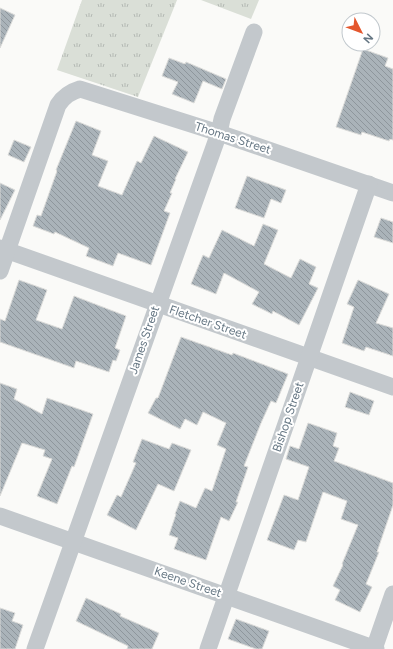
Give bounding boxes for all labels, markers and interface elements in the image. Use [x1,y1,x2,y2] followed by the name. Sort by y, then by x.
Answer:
[341,12,381,52] north arrow
[360,31,376,46] text: N
[193,119,273,157] street label: Thomas Street
[168,302,249,342] street label: Fletcher Street
[126,304,162,376] street label: James Street
[269,380,307,454] street label: Bishop Street
[153,564,224,600] street label: Keene Street

